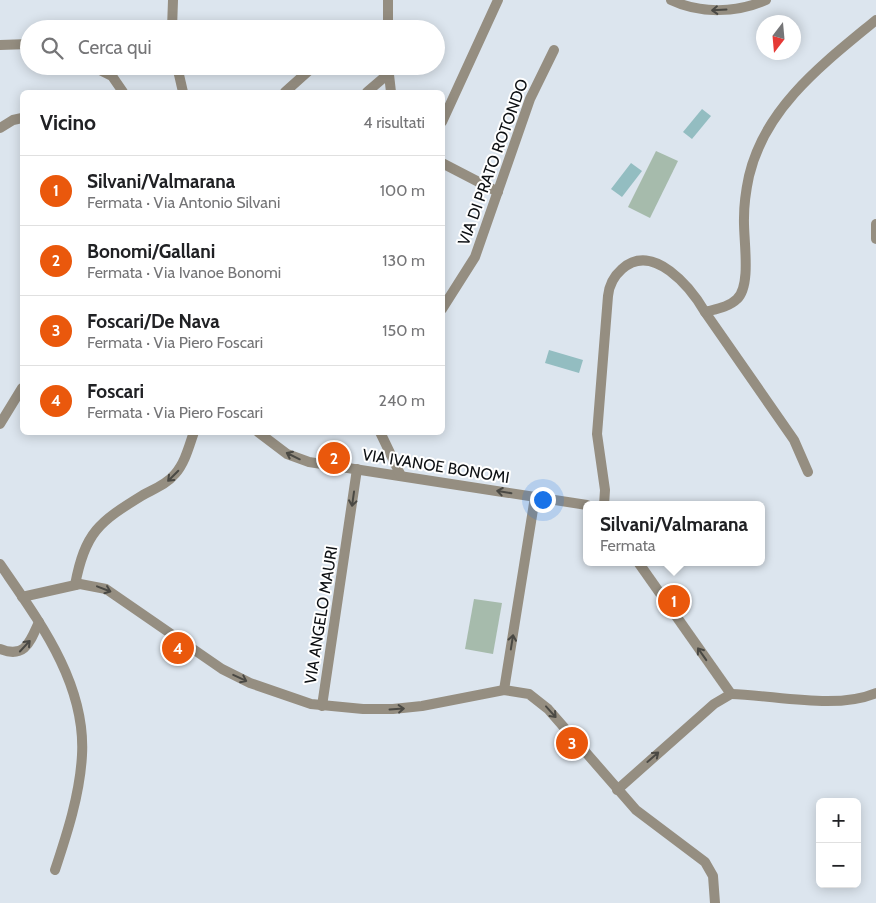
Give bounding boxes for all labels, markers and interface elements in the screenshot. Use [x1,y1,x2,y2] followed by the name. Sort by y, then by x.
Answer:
[711,5,727,14] one-way arrow
[756,15,801,60] north arrow
[20,20,445,75] search box
[38,34,66,62] icon: search
[78,36,152,59] text: Cerca qui
[454,76,532,248] street label: VIA DI PRATO ROTONDO
[40,110,96,135] text: Vicino
[363,113,425,132] text: 4 risultati
[87,170,235,193] text: Silvani/Valmarana
[53,181,59,200] text: 1
[380,181,425,200] text: 100 m
[87,193,280,212] text: Fermata · Via Antonio Silvani
[87,240,215,263] text: Bonomi/Gallani
[52,251,60,270] text: 2
[382,251,425,270] text: 130 m
[87,263,281,282] text: Fermata · Via Ivanoe Bonomi
[87,310,220,333] text: Foscari/De Nava
[52,321,60,340] text: 3
[382,321,425,340] text: 150 m
[87,333,263,352] text: Fermata · Via Piero Foscari
[87,380,144,403] text: Foscari
[51,391,61,410] text: 4
[379,391,425,410] text: 240 m
[87,403,263,422] text: Fermata · Via Piero Foscari
[318,439,350,477] pin: 2
[361,445,511,487] street label: VIA IVANOE BONOMI
[286,451,301,461] one-way arrow
[167,469,179,481] one-way arrow
[497,487,513,497] one-way arrow
[530,487,556,513] your location
[348,491,358,507] one-way arrow
[583,501,765,566] popup
[600,513,748,536] text: Silvani/Valmarana
[600,536,655,555] text: Fermata
[301,545,341,685] street label: VIA ANGELO MAURI
[658,582,690,620] pin: 1
[96,585,111,594] one-way arrow
[162,629,194,667] pin: 4
[507,634,517,650] one-way arrow
[19,640,31,652] one-way arrow
[697,647,707,661] one-way arrow
[232,674,247,683] one-way arrow
[389,704,405,714] one-way arrow
[545,706,556,719] one-way arrow
[556,724,588,762] pin: 3
[646,752,659,763] one-way arrow
[816,798,861,888] map controls
[816,798,861,843] button: +
[816,843,861,888] button: −

